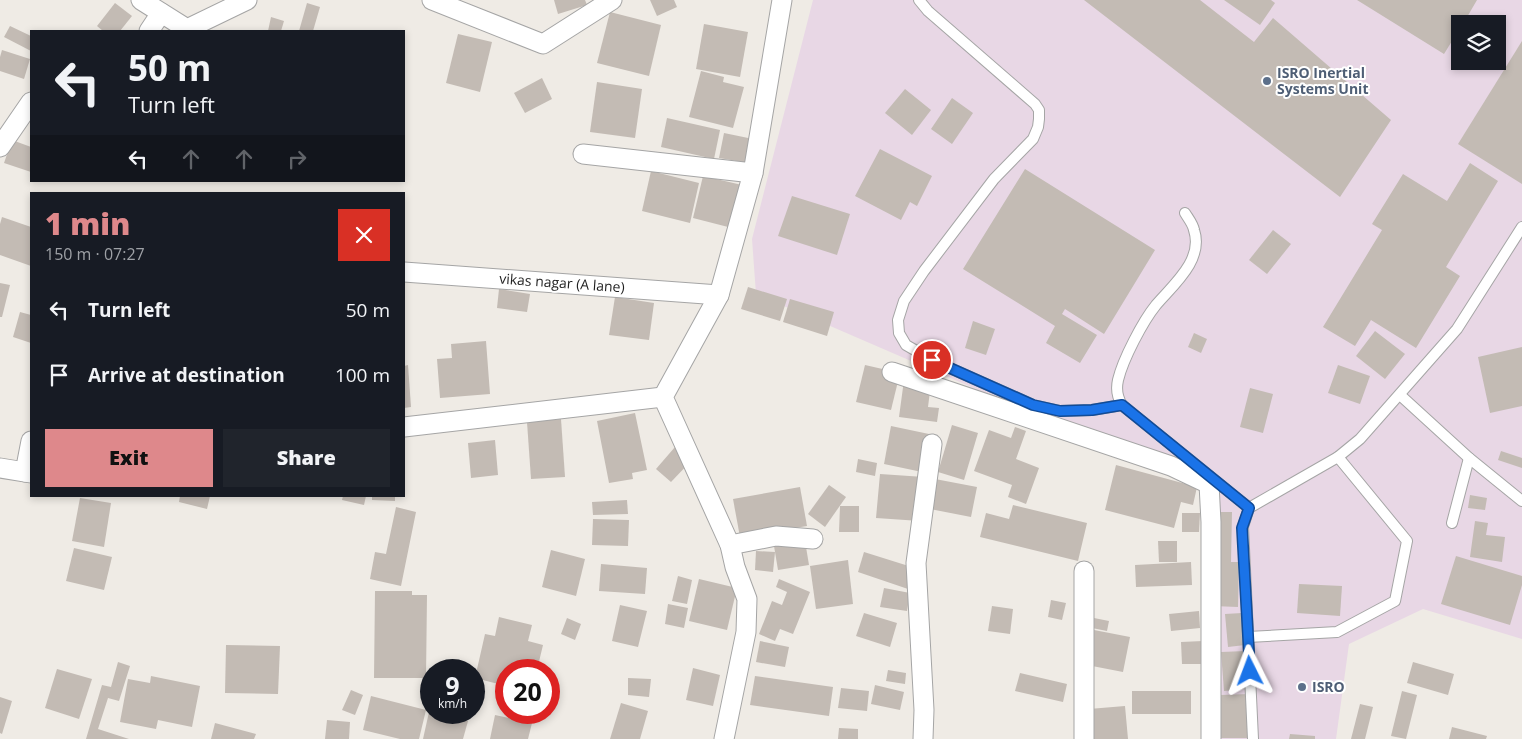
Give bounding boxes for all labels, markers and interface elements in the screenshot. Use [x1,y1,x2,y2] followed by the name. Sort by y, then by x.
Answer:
[1451,15,1506,70] map controls
[1451,15,1506,70] button: layers
[128,44,211,91] text: 50 m
[45,50,110,115] icon: left
[1277,63,1368,98] place label: ISRO Inertial Systems Unit
[1261,75,1273,87] marker: ISRO Inertial Systems Unit
[128,89,215,119] text: Turn left
[124,145,152,173] icon: left
[177,145,205,173] icon: ahead
[230,145,258,173] icon: ahead
[283,145,311,173] icon: right
[45,203,130,244] text: 1 min
[338,209,390,261] button: close
[45,243,145,265] text: 150 m · 07:27
[499,269,625,296] street label: vikas nagar (A lane)
[45,296,73,324] icon: left
[88,297,170,323] text: Turn left
[346,297,390,323] text: 50 m
[911,339,953,381] pin
[918,346,946,374] icon: arrive
[45,361,73,389] icon: arrive
[88,362,285,388] text: Arrive at destination
[335,362,390,388] text: 100 m
[45,429,213,487] button: Exit
[223,429,390,487] button: Share
[1223,644,1275,696] position arrow
[495,659,560,724] speed limit sign: 20
[445,668,460,702] text: 9
[1312,677,1345,696] place label: ISRO
[1296,681,1308,693] marker: ISRO
[438,695,467,712] text: km/h

